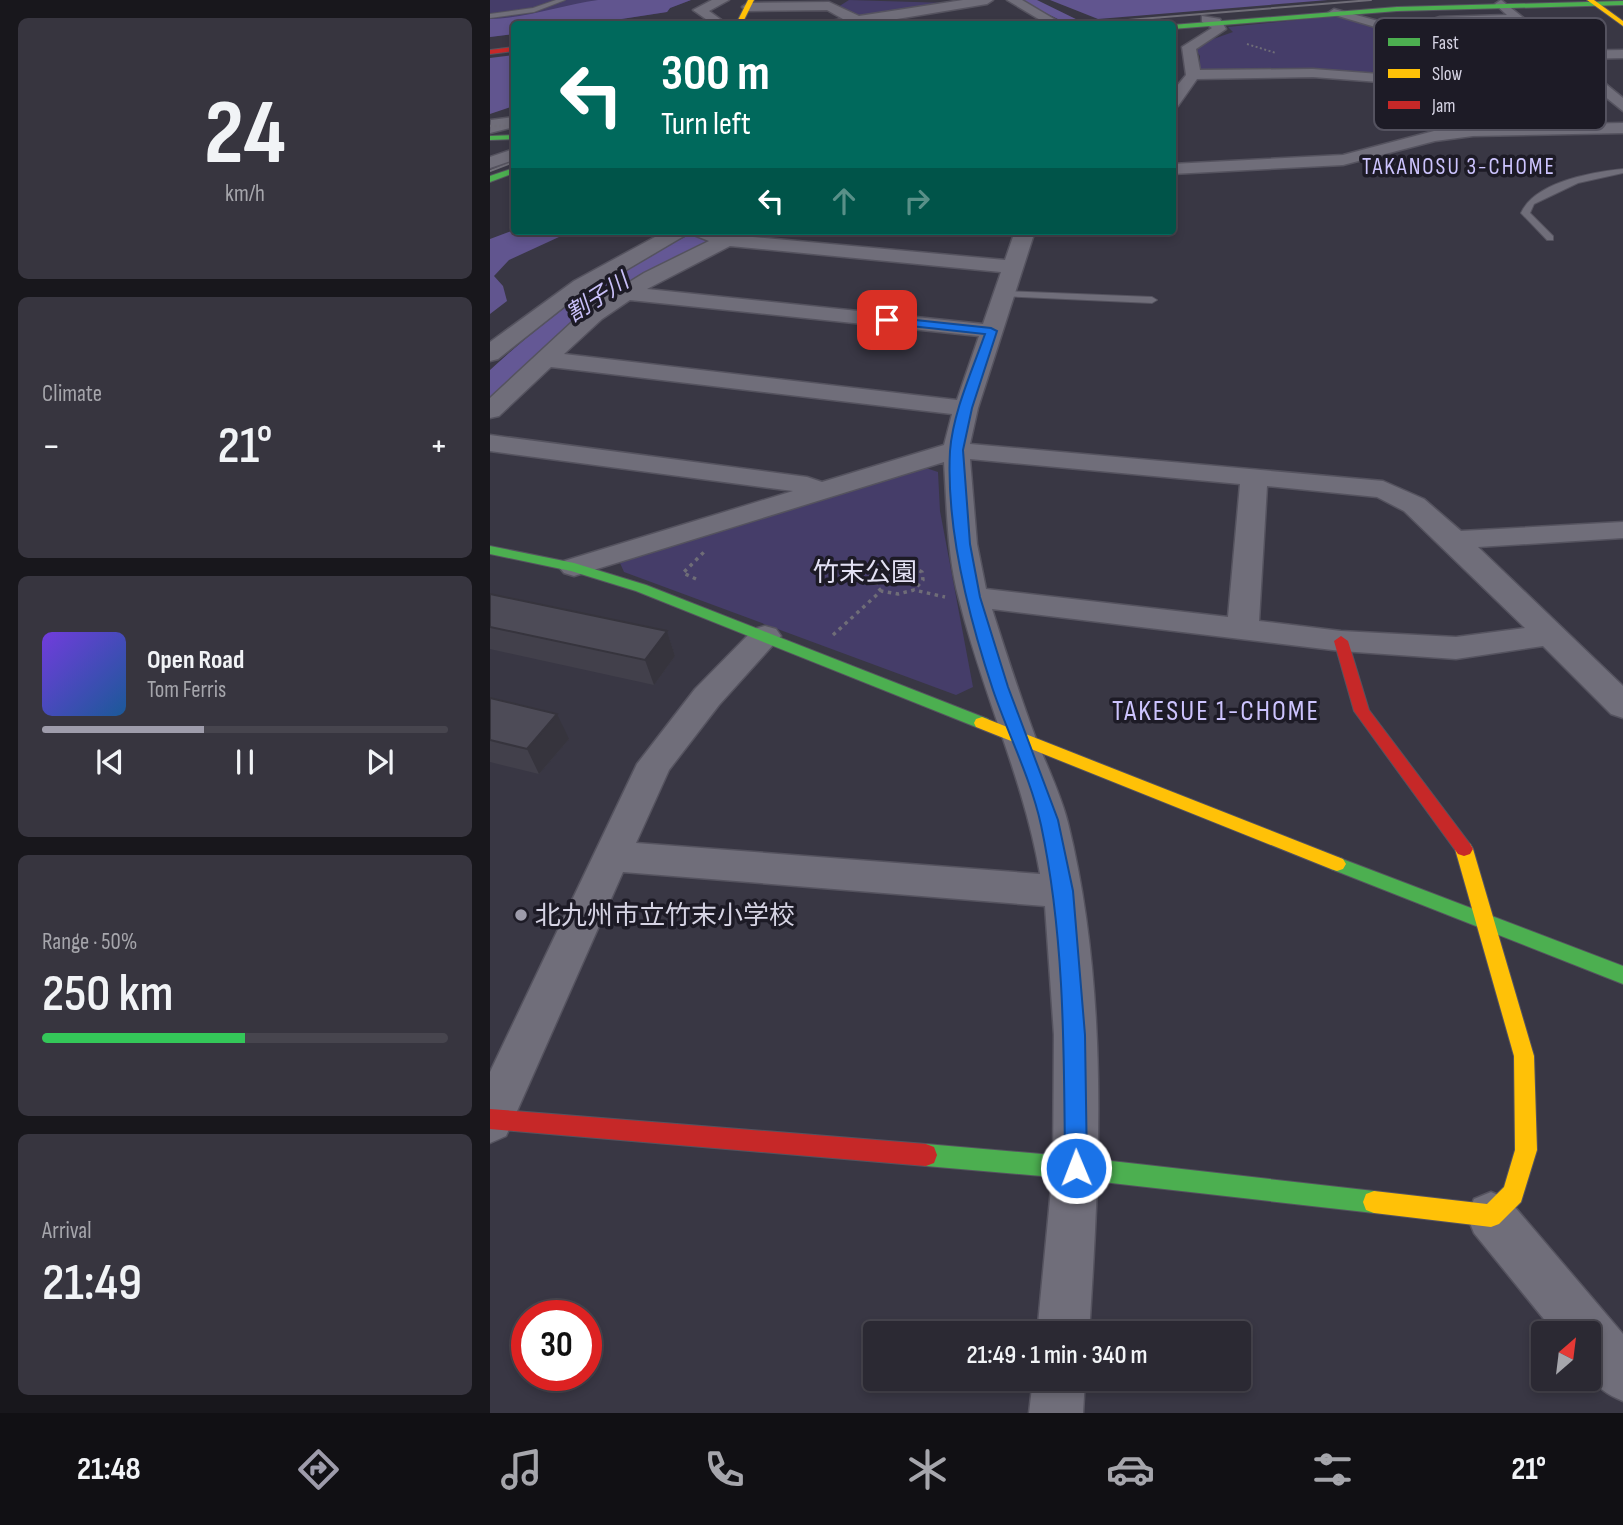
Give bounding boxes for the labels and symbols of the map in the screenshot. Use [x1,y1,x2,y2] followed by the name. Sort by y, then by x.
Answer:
[1374,18,1606,130] legend
[1432,32,1459,55] text: Fast
[1432,63,1462,86] text: Slow
[1431,95,1455,118] text: Jam
[1362,153,1556,181] district label: TAKANOSU 3-CHOME
[561,266,637,328] water label: 割子川
[857,290,917,350] pin
[813,558,917,589] park label: 竹末公園
[1112,695,1320,728] district label: TAKESUE 1-CHOME
[535,901,795,932] place label: 北九州市立竹末小学校
[513,907,529,923] marker: 北九州市立竹末小学校
[1039,1131,1113,1205] position arrow
[511,1300,602,1391] speed limit sign: 30
[1531,1321,1601,1391] north arrow

